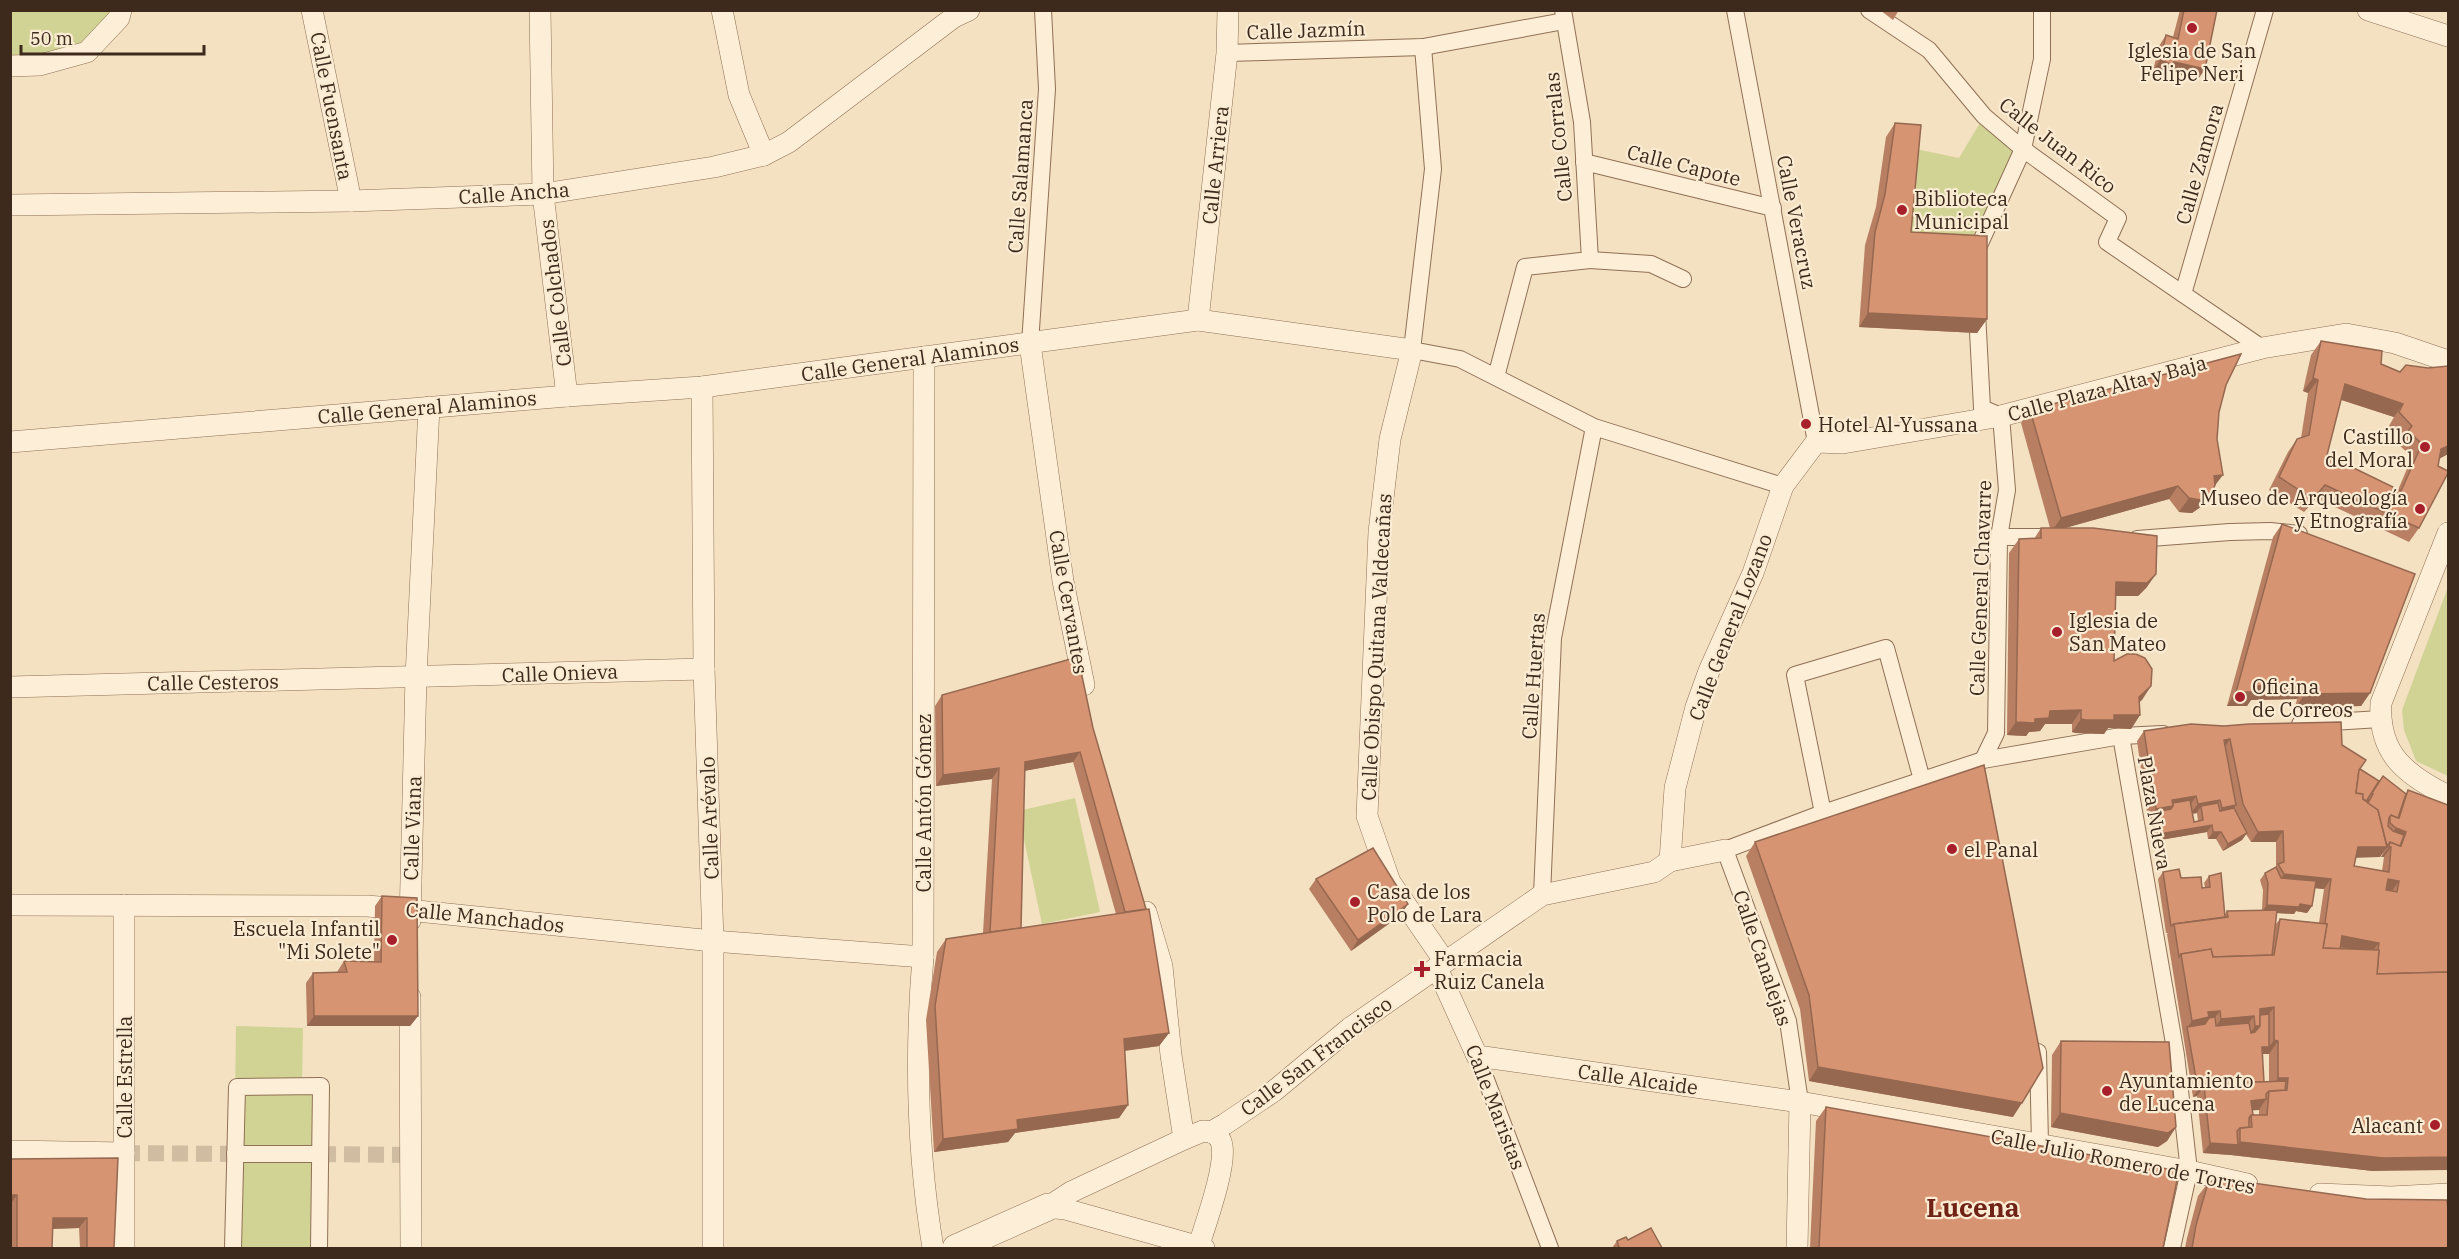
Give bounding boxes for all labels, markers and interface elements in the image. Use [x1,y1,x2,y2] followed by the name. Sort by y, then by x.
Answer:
[1246,14,1366,46] street label: Calle Jazmín
[21,18,204,56] scale bar
[2185,21,2199,35] marker: Iglesia de San Felipe Neri
[30,27,73,50] text: 50 m
[304,30,360,182] street label: Calle Fuensanta
[2127,37,2257,87] place label: Iglesia de San Felipe Neri
[1538,71,1578,203] street label: Calle Corralas
[1994,91,2122,199] street label: Calle Juan Rico
[1001,98,1039,254] street label: Calle Salamanca
[2169,100,2229,228] street label: Calle Zamora
[1195,104,1235,226] street label: Calle Arriera
[1624,138,1744,192] street label: Calle Capote
[1771,153,1823,291] street label: Calle Veracruz
[458,176,571,210] street label: Calle Ancha
[1914,185,2009,235] place label: Biblioteca Municipal
[1895,203,1909,217] marker: Biblioteca Municipal
[533,218,577,368] street label: Calle Colchados
[799,330,1021,388] street label: Calle General Alaminos
[2005,348,2210,428] street label: Calle Plaza Alta y Baja
[316,384,538,430] street label: Calle General Alaminos
[1818,411,1978,438] place label: Hotel Al-Yussana
[1799,417,1813,431] marker: Hotel Al-Yussana
[2325,423,2413,473] place label: Castillo del Moral
[2418,440,2432,454] marker: Castillo del Moral
[1963,480,1997,696] street label: Calle General Chavarre
[2200,484,2408,534] place label: Museo de Arqueología y Etnografía
[1354,493,1398,801] street label: Calle Obispo Quitana Valdecañas
[2413,502,2427,516] marker: Museo de Arqueología y Etnografía
[1043,528,1095,676] street label: Calle Cervantes
[1682,530,1778,724] street label: Calle General Lozano
[2069,607,2166,657] place label: Iglesia de San Mateo
[1515,612,1551,740] street label: Calle Huertas
[2050,625,2064,639] marker: Iglesia de San Mateo
[501,657,619,689] street label: Calle Onieva
[147,667,279,697] street label: Calle Cesteros
[2252,673,2353,723] place label: Oficina de Correos
[2233,690,2247,704] marker: Oficina de Correos
[910,714,937,892] street label: Calle Antón Gómez
[2132,754,2178,872] street label: Plaza Nueva
[693,756,725,880] street label: Calle Arévalo
[397,775,427,881] street label: Calle Viana
[1964,836,2038,863] place label: el Panal
[1945,842,1959,856] marker: el Panal
[1367,878,1482,928] place label: Casa de los Polo de Lara
[1727,887,1799,1029] street label: Calle Canalejas
[404,895,566,939] street label: Calle Manchados
[1348,895,1362,909] marker: Casa de los Polo de Lara
[233,915,380,965] place label: Escuela Infantil "Mi Solete"
[385,933,399,947] marker: Escuela Infantil "Mi Solete"
[1434,945,1545,995] place label: Farmacia Ruiz Canela
[1415,962,1429,976] marker: Farmacia Ruiz Canela
[1235,990,1397,1122] street label: Calle San Francisco
[111,1015,138,1139] street label: Calle Estrella
[1460,1041,1532,1173] street label: Calle Maristas
[1576,1057,1700,1101] street label: Calle Alcaide
[2119,1067,2253,1117] place label: Ayuntamiento de Lucena
[2100,1084,2114,1098] marker: Ayuntamiento de Lucena
[2352,1112,2423,1139] place label: Alacant
[2428,1118,2442,1132] marker: Alacant
[1988,1122,2258,1200] street label: Calle Julio Romero de Torres
[1926,1190,2020,1224] district label: Lucena

